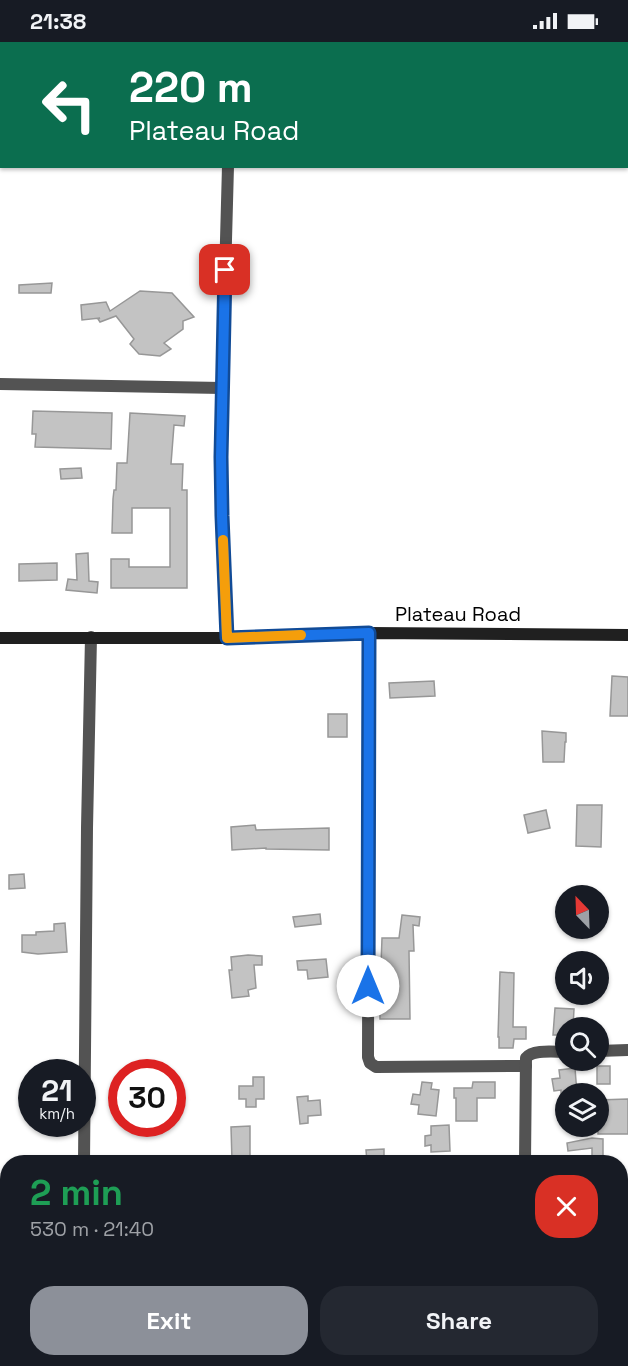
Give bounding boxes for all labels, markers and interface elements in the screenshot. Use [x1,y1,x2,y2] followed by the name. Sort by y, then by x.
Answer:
[30,7,86,35] text: 21:38
[129,61,253,114] text: 220 m
[30,66,108,144] icon: left
[129,113,299,148] text: Plateau Road
[199,244,250,295] pin
[208,253,241,286] icon: arrive
[395,601,521,627] street label: Plateau Road
[555,885,609,939] north arrow
[555,885,609,1137] map controls
[555,951,609,1005] button: sound
[336,954,400,1018] position arrow
[555,1017,609,1071] button: search
[108,1059,186,1137] speed limit sign: 30
[41,1071,73,1110] text: 21
[555,1083,609,1137] button: layers
[39,1104,75,1123] text: km/h
[30,1170,123,1216] text: 2 min
[535,1175,598,1238] button: close
[30,1216,154,1242] text: 530 m · 21:40
[30,1286,308,1355] button: Exit
[320,1286,598,1355] button: Share

